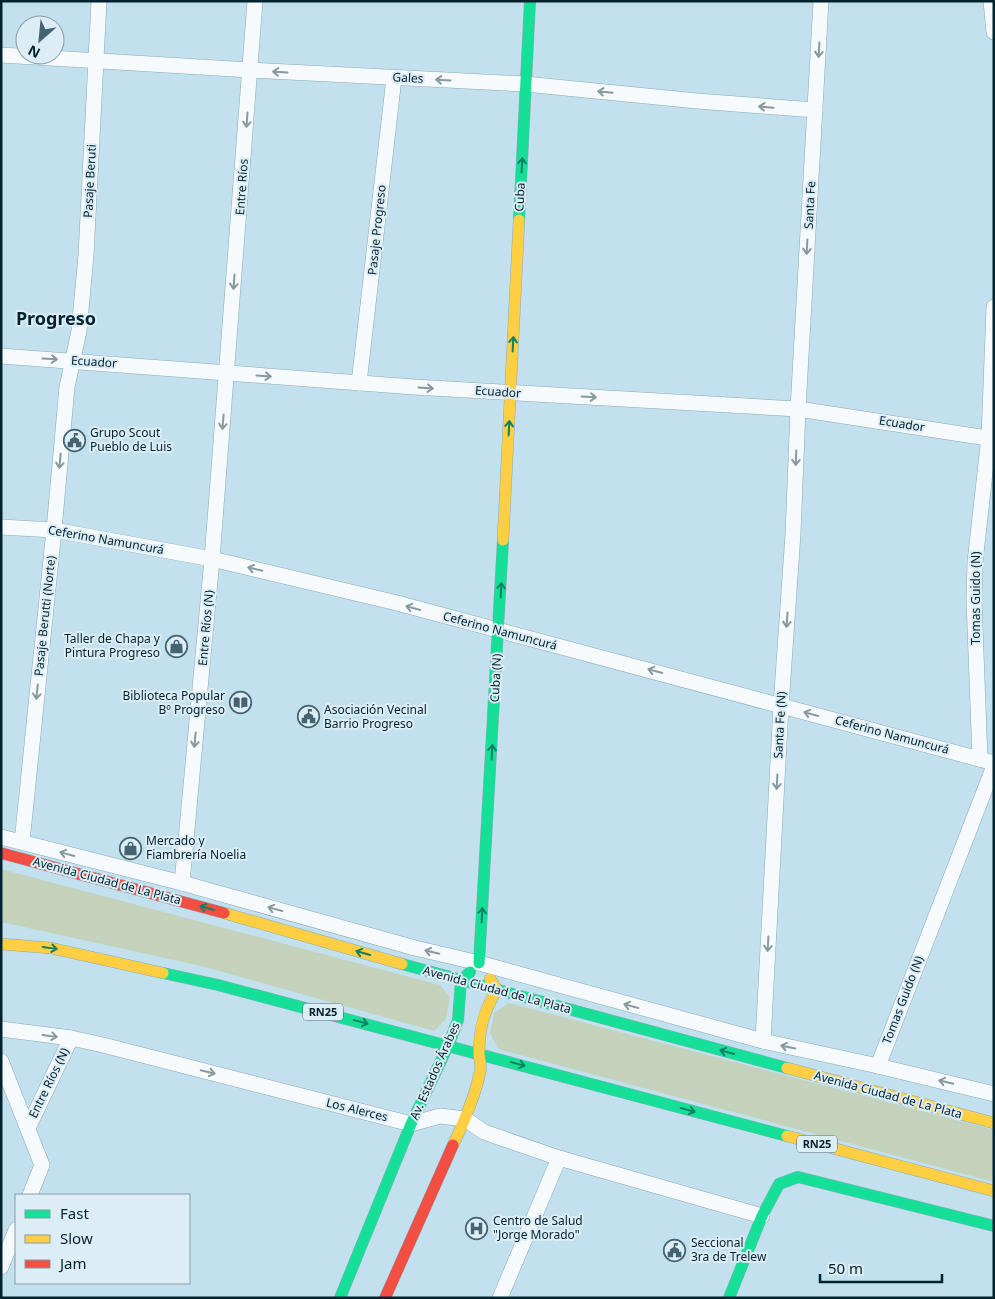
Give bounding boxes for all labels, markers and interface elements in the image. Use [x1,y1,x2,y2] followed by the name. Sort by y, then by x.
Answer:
[15,15,65,65] north arrow
[24,41,43,63] text: N
[814,42,823,58] one-way arrow
[273,67,289,76] one-way arrow
[392,68,424,87] street label: Gales
[435,75,451,84] one-way arrow
[597,87,613,97] one-way arrow
[759,102,775,111] one-way arrow
[242,111,251,127] one-way arrow
[79,144,100,218] street label: Pasaje Beruti
[517,157,526,173] one-way arrow
[231,158,252,216] street label: Entre Ríos
[800,180,819,229] street label: Santa Fe
[510,182,529,212] street label: Cuba
[363,184,390,276] street label: Pasaje Progreso
[803,239,812,255] one-way arrow
[230,273,239,289] one-way arrow
[16,306,96,330] district label: Progreso
[508,337,517,353] one-way arrow
[70,351,118,372] street label: Ecuador
[42,355,58,364] one-way arrow
[256,371,272,380] one-way arrow
[474,381,522,402] street label: Ecuador
[418,383,434,392] one-way arrow
[580,393,596,402] one-way arrow
[878,411,926,436] street label: Ecuador
[219,413,228,429] one-way arrow
[504,420,513,436] one-way arrow
[90,424,172,455] place label: Grupo Scout Pueblo de Luis
[62,428,86,452] public building icon: Grupo Scout Pueblo de Luis
[791,449,801,465] one-way arrow
[56,453,65,469] one-way arrow
[47,521,165,558] street label: Ceferino Namuncurá
[967,551,984,645] street label: Tomas Guido (N)
[30,555,59,677] street label: Pasaje Berutti (Norte)
[247,564,263,573] one-way arrow
[496,582,505,598] one-way arrow
[194,589,217,667] street label: Entre Ríos (N)
[405,602,421,612] one-way arrow
[441,607,559,654] street label: Ceferino Namuncurá
[782,612,791,628] one-way arrow
[64,630,161,661] place label: Taller de Chapa y Pintura Progreso
[164,634,188,658] shop icon: Taller de Chapa y Pintura Progreso
[486,653,505,703] street label: Cuba (N)
[647,666,663,675] one-way arrow
[32,684,42,700] one-way arrow
[122,687,225,718] place label: Biblioteca Popular Bº Progreso
[769,690,790,759] street label: Santa Fe (N)
[229,691,253,715] library icon: Biblioteca Popular Bº Progreso
[324,701,427,732] place label: Asociación Vecinal Barrio Progreso
[296,705,320,729] public building icon: Asociación Vecinal Barrio Progreso
[804,709,820,718] one-way arrow
[833,711,951,758] street label: Ceferino Namuncurá
[191,732,200,748] one-way arrow
[487,745,496,761] one-way arrow
[772,774,781,790] one-way arrow
[146,832,246,863] place label: Mercado y Fiambrería Noelia
[118,836,142,860] shop icon: Mercado y Fiambrería Noelia
[60,849,76,858] one-way arrow
[31,853,183,908] street label: Avenida Ciudad de La Plata
[200,902,216,912] one-way arrow
[268,904,284,913] one-way arrow
[478,907,487,923] one-way arrow
[763,936,772,952] one-way arrow
[41,943,57,953] one-way arrow
[356,947,372,957] one-way arrow
[425,947,441,956] one-way arrow
[878,953,927,1046] street label: Tomas Guido (N)
[421,962,573,1017] street label: Avenida Ciudad de La Plata
[623,1000,639,1010] one-way arrow
[303,1004,343,1020] road number: RN25
[352,1018,368,1027] one-way arrow
[405,1019,464,1123] street label: Av. Estados Árabes
[41,1031,57,1041] one-way arrow
[780,1041,796,1051] one-way arrow
[24,1045,73,1121] street label: Entre Ríos (N)
[720,1047,736,1057] one-way arrow
[509,1060,525,1070] one-way arrow
[199,1067,215,1077] one-way arrow
[812,1067,964,1122] street label: Avenida Ciudad de La Plata
[939,1077,955,1086] one-way arrow
[325,1094,390,1125] street label: Los Alerces
[679,1106,695,1115] one-way arrow
[797,1136,837,1152] road number: RN25
[15,1194,190,1284] legend
[60,1203,89,1223] text: Fast
[493,1212,583,1243] place label: Centro de Salud "Jorge Morado"
[465,1216,489,1240] hospital icon: Centro de Salud "Jorge Morado"
[60,1228,93,1248] text: Slow
[691,1234,767,1265] place label: Seccional 3ra de Trelew
[663,1238,687,1262] public building icon: Seccional 3ra de Trelew
[820,1252,942,1284] scale bar
[58,1253,87,1273] text: Jam
[828,1258,863,1278] text: 50 m

